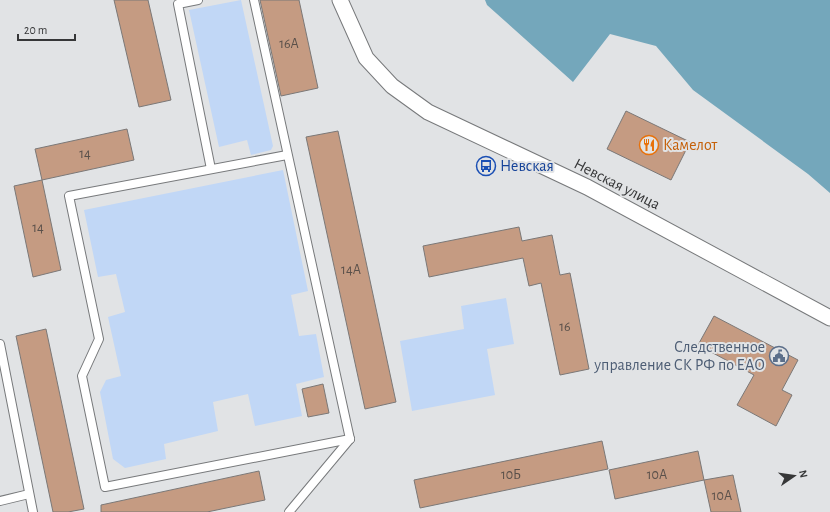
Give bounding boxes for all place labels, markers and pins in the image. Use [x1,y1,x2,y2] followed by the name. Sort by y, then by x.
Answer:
[638,134,660,156] restaurant icon: Камелот
[663,137,718,153] place label: Камелот
[475,155,497,177] bus stop icon: Невская
[500,158,554,174] place label: Невская
[593,339,765,374] place label: Следственное управление СК РФ по ЕАО
[768,345,790,367] public building icon: Следственное управление СК РФ по ЕАО

